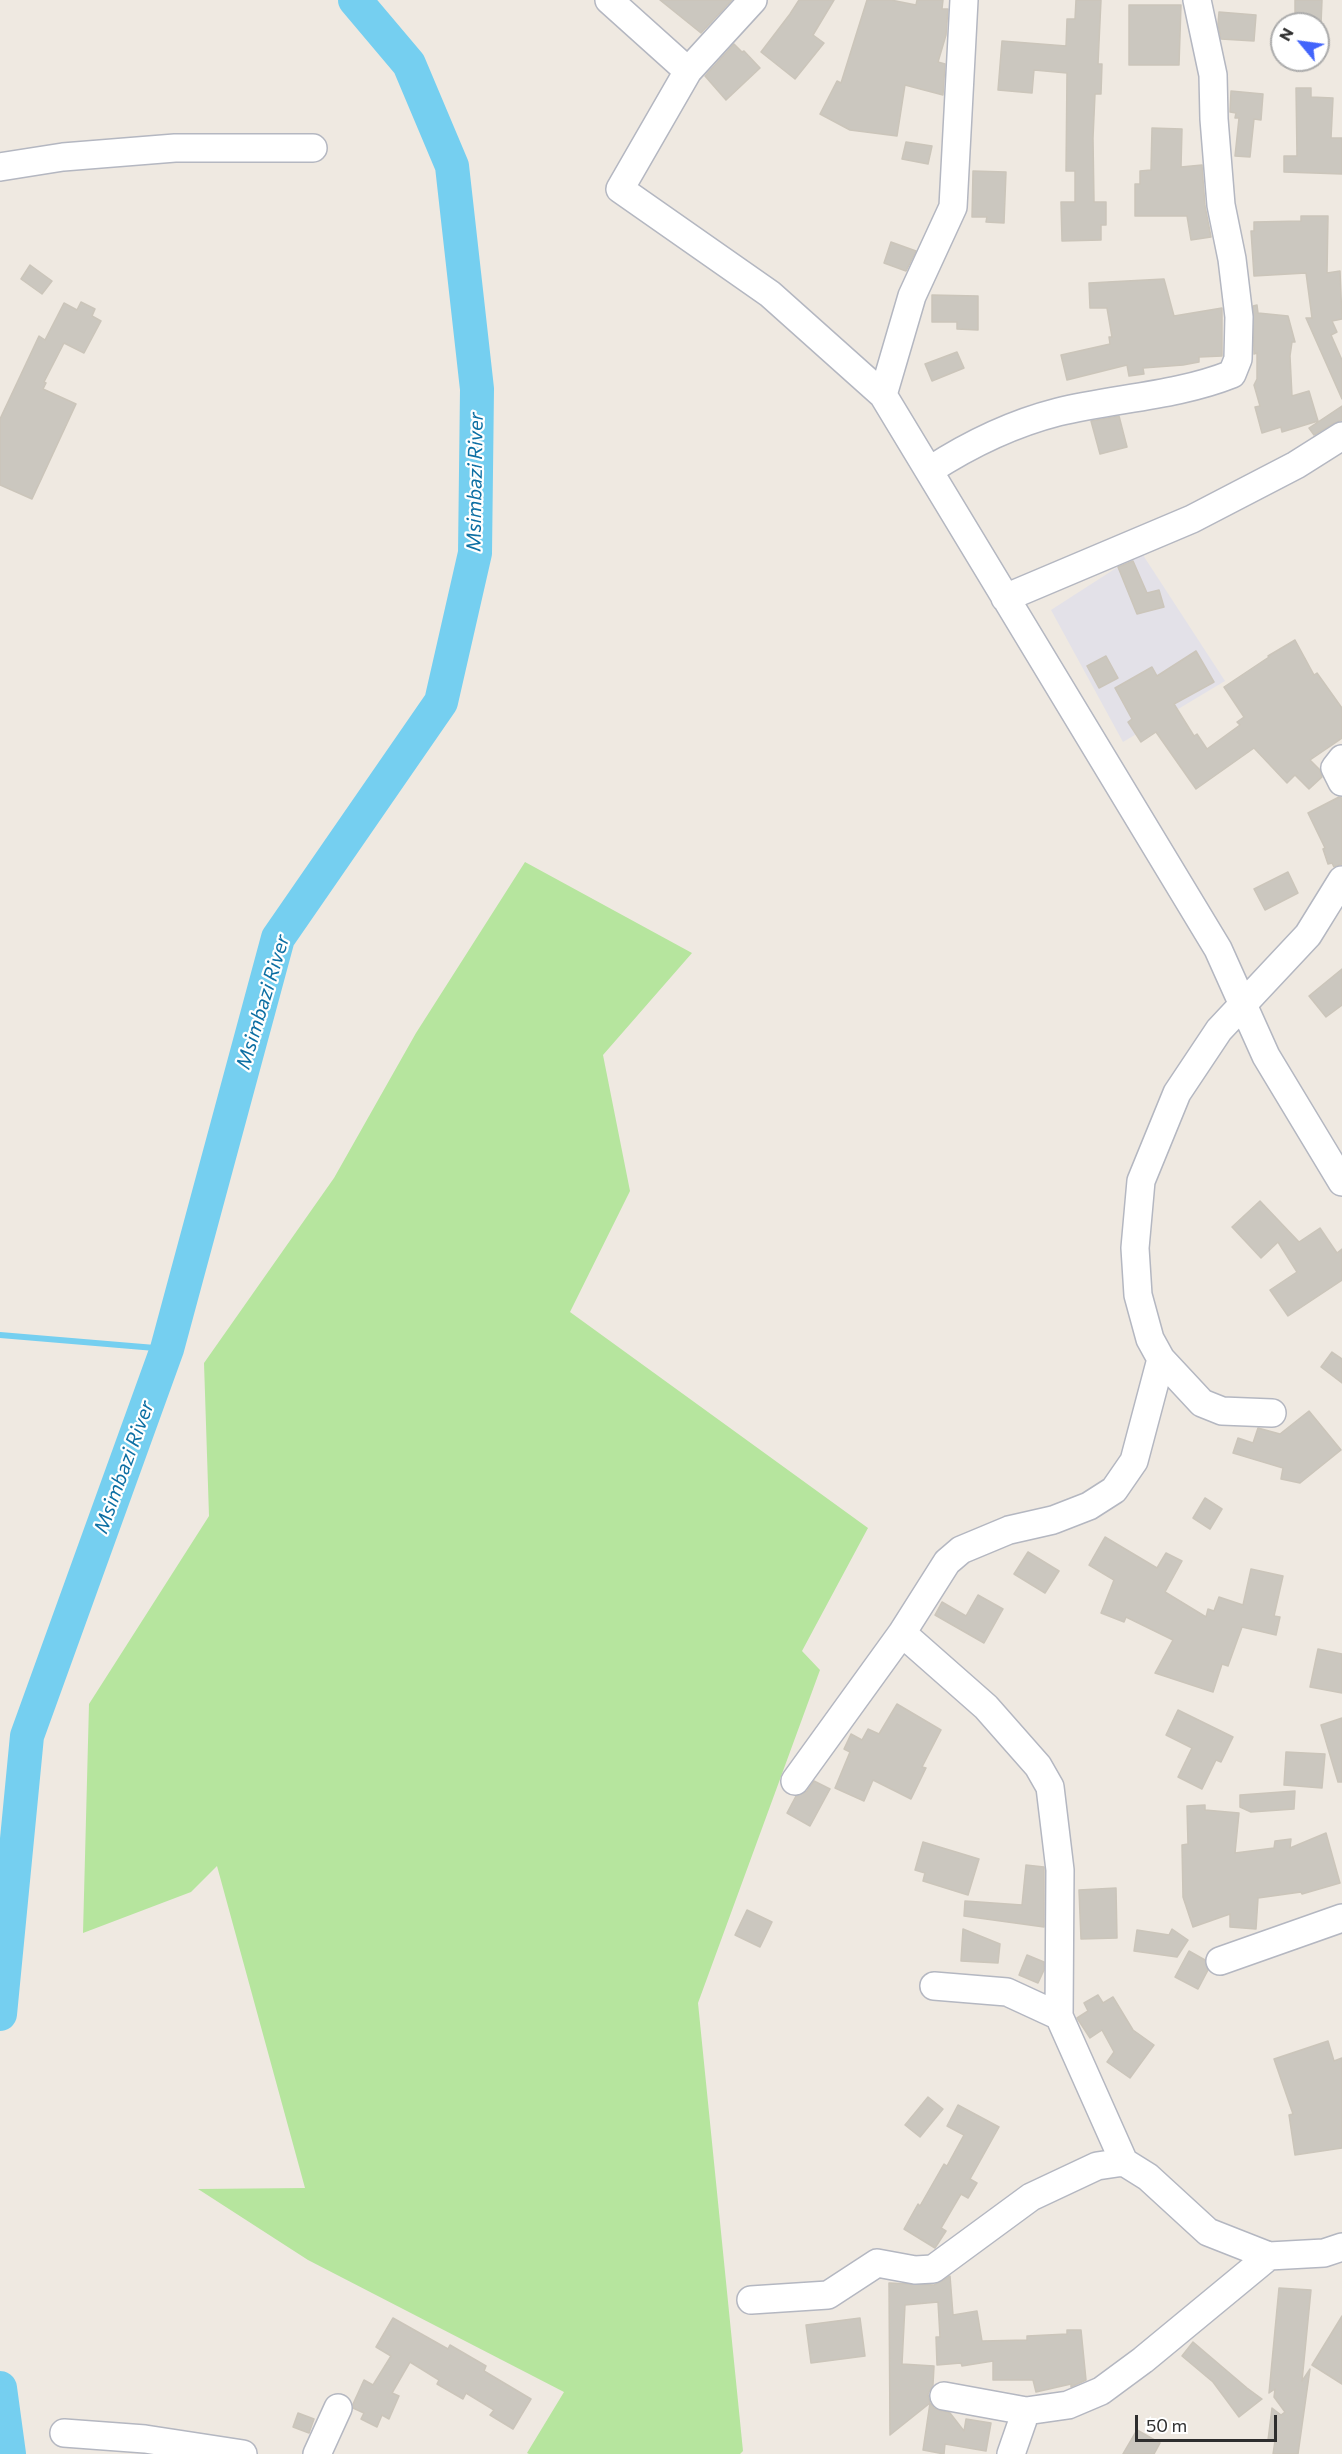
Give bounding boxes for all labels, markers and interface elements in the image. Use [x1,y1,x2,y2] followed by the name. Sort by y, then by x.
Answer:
[1270,12,1330,72] north arrow
[1274,24,1297,44] text: N
[462,412,488,552] water label: Msimbazi River
[231,932,295,1072] water label: Msimbazi River
[89,1398,159,1536] water label: Msimbazi River
[1138,2403,1280,2441] scale bar
[1146,2414,1187,2436] text: 50 m

